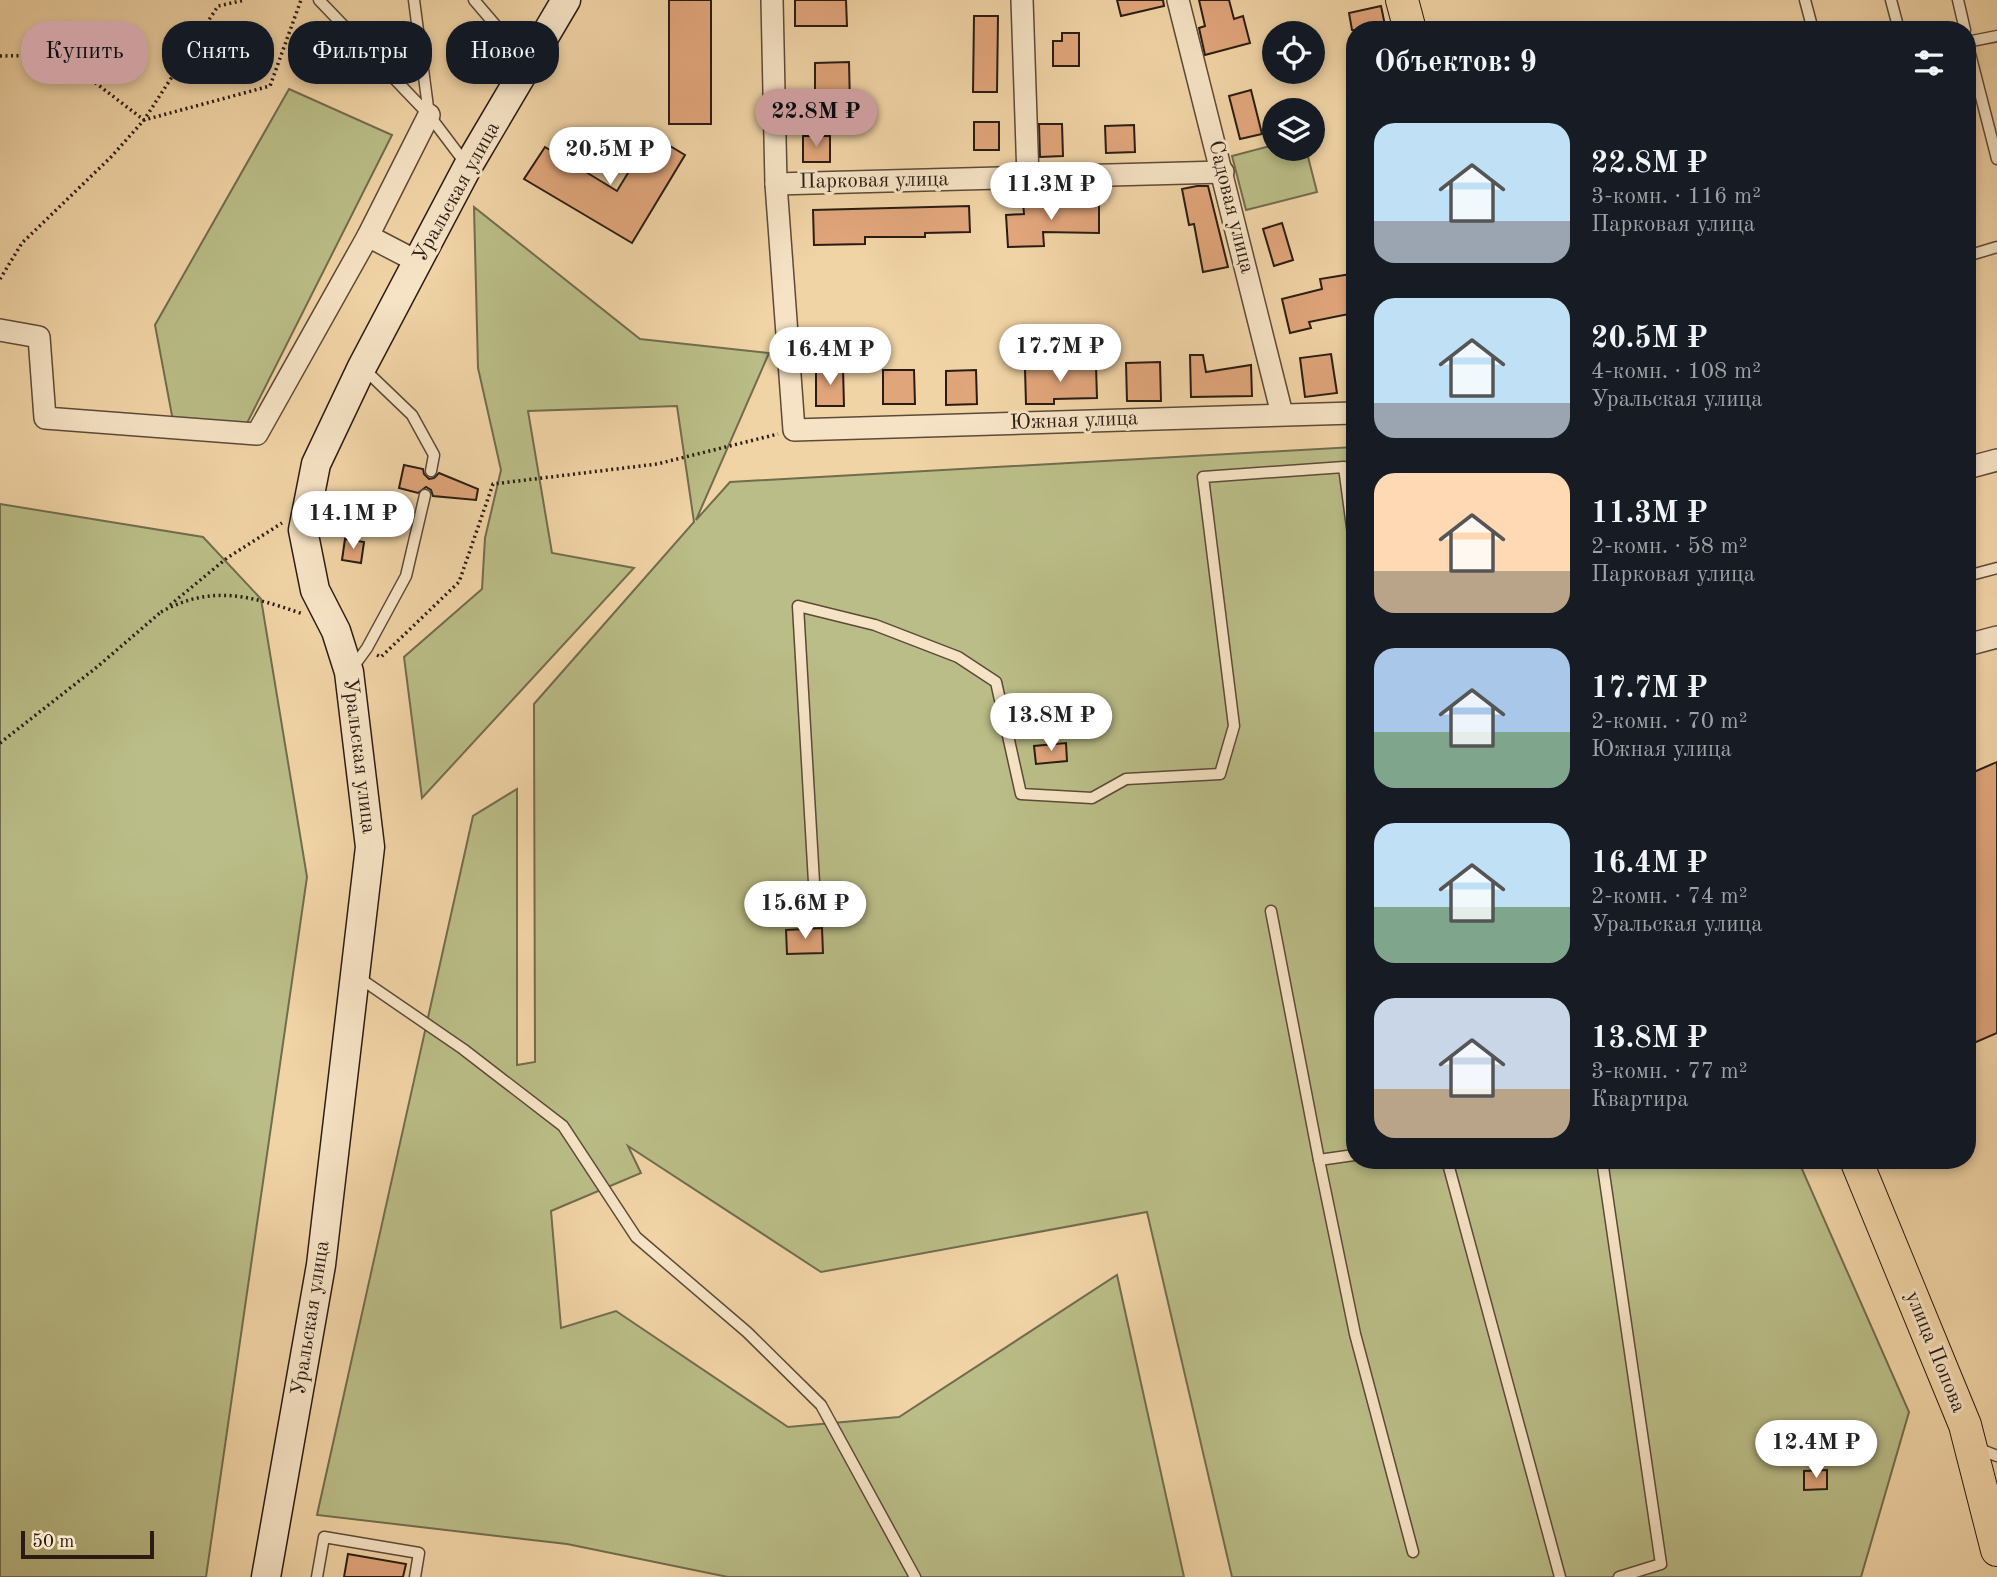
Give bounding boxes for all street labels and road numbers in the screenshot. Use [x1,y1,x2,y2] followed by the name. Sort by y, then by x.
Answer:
[410,118,504,266] street label: Уральская улица
[1204,138,1258,276] street label: Садовая улица
[799,169,949,193] street label: Парковая улица
[1009,408,1139,434] street label: Южная улица
[339,677,379,835] street label: Уральская улица
[288,1239,334,1397] street label: Уральская улица
[1901,1288,1969,1416] street label: улица Попова

